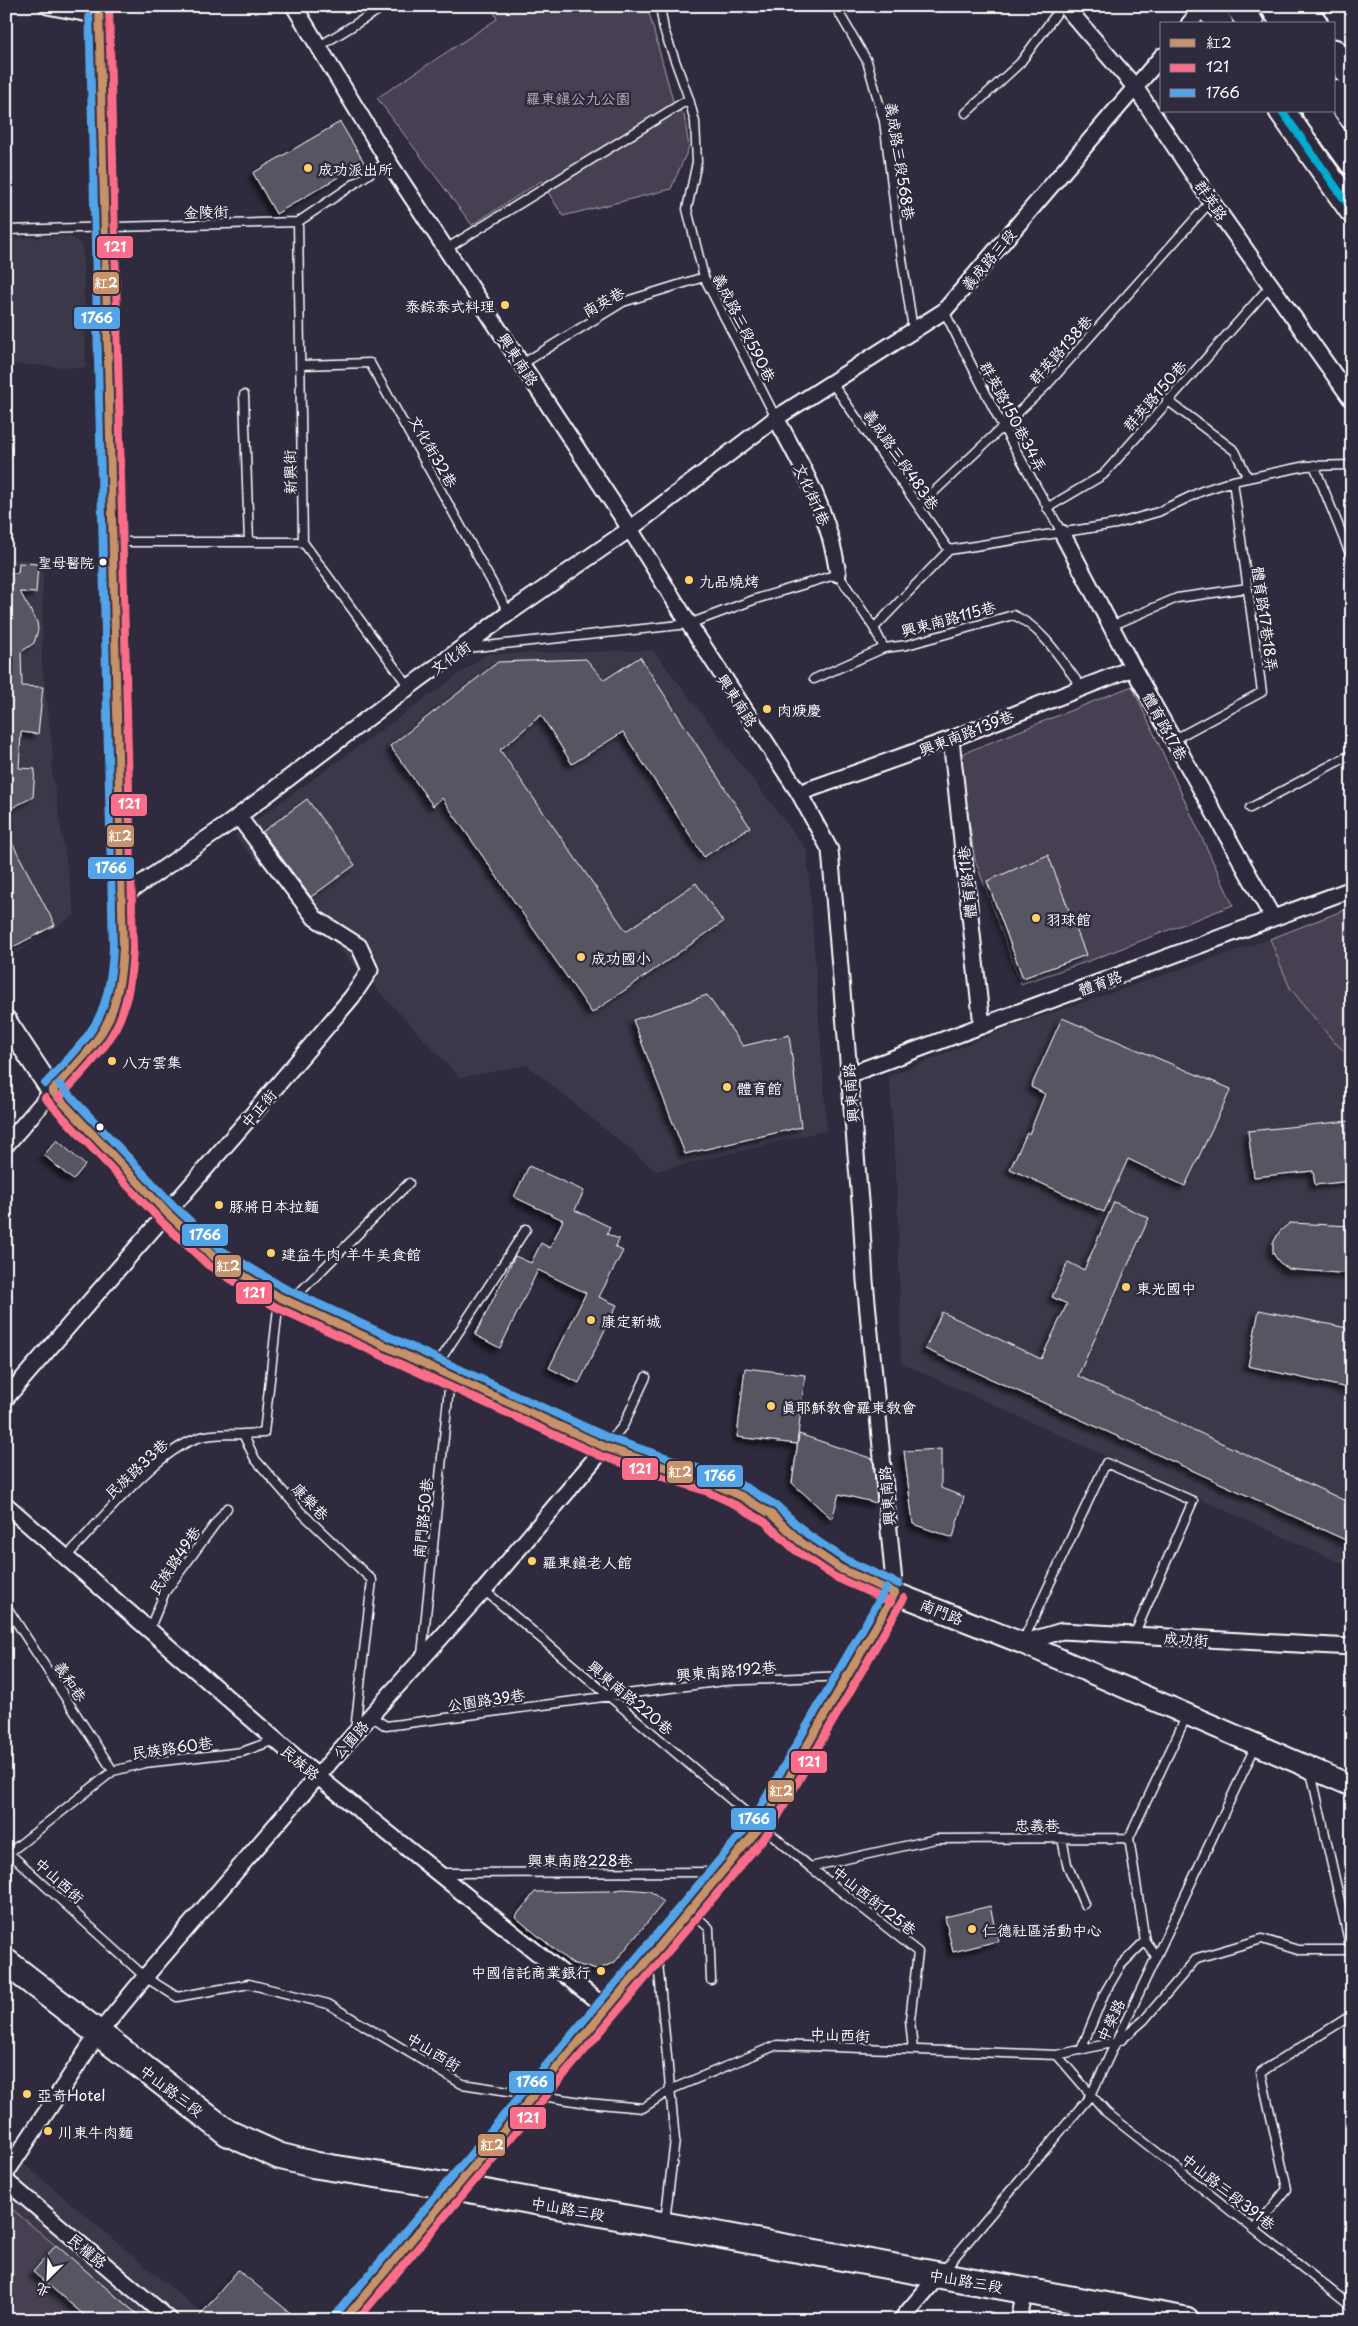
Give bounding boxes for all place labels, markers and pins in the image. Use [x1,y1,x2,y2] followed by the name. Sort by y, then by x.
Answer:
[318,157,393,180] place label: 成功派出所
[302,162,314,174] marker: 成功派出所
[405,294,495,317] place label: 泰錝泰式料理
[499,299,511,311] marker: 泰錝泰式料理
[38,552,94,573] place label: 聖母醫院
[98,557,108,567] marker: 聖母醫院
[699,569,759,592] place label: 九品燒烤
[683,574,695,586] marker: 九品燒烤
[777,698,822,721] place label: 肉焿慶
[761,703,773,715] marker: 肉焿慶
[1046,907,1091,930] place label: 羽球館
[1030,912,1042,924] marker: 羽球館
[591,946,651,969] place label: 成功國小
[575,951,587,963] marker: 成功國小
[122,1050,182,1073] place label: 八方雲集
[106,1055,118,1067] marker: 八方雲集
[737,1076,782,1099] place label: 體育館
[721,1081,733,1093] marker: 體育館
[95,1122,105,1132] unlabelled marker
[229,1194,319,1217] place label: 豚將日本拉麵
[213,1199,225,1211] marker: 豚將日本拉麵
[281,1242,421,1265] place label: 建益牛肉 羊牛美食館
[265,1247,277,1259] marker: 建益牛肉 羊牛美食館
[1136,1276,1196,1299] place label: 東光國中
[1120,1281,1132,1293] marker: 東光國中
[601,1309,661,1332] place label: 康定新城
[585,1314,597,1326] marker: 康定新城
[781,1395,916,1418] place label: 真耶穌教會羅東教會
[765,1400,777,1412] marker: 真耶穌教會羅東教會
[542,1550,632,1573] place label: 羅東鎮老人館
[526,1555,538,1567] marker: 羅東鎮老人館
[982,1918,1102,1941] place label: 仁德社區活動中心
[966,1923,978,1935] marker: 仁德社區活動中心
[471,1960,591,1983] place label: 中國信託商業銀行
[595,1965,607,1977] marker: 中國信託商業銀行
[37,2083,105,2106] place label: 亞奇Hotel
[21,2088,33,2100] marker: 亞奇Hotel
[58,2120,133,2143] place label: 川東牛肉麵
[42,2125,54,2137] marker: 川東牛肉麵

